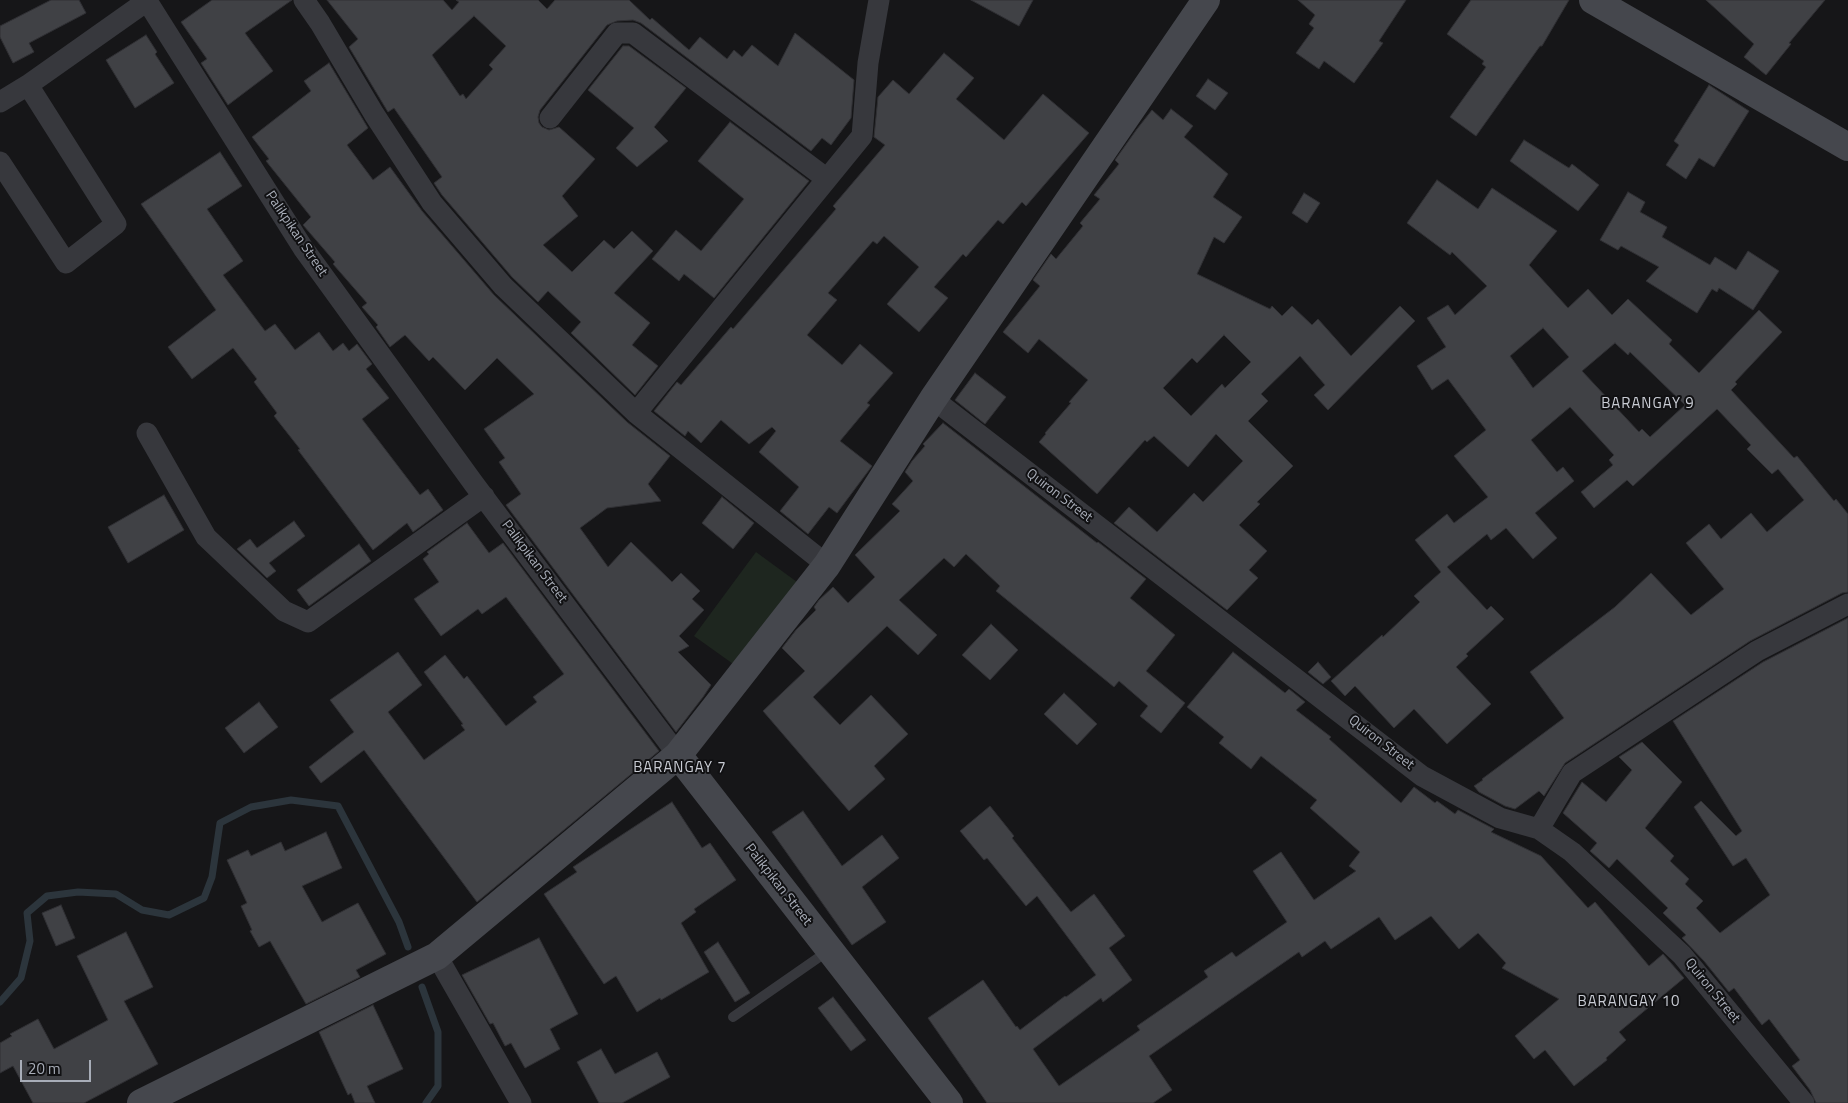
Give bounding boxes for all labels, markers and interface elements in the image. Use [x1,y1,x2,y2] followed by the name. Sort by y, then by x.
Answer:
[261,188,331,280] street label: Palikpikan Street
[1600,395,1696,413] district label: BARANGAY 9
[1023,466,1095,526] street label: Quiron Street
[497,517,571,607] street label: Palikpikan Street
[1345,712,1417,774] street label: Quiron Street
[632,759,728,777] district label: BARANGAY 7
[741,841,815,929] street label: Palikpikan Street
[1681,955,1743,1027] street label: Quiron Street
[1576,993,1682,1011] district label: BARANGAY 10
[22,1050,94,1082] scale bar
[28,1057,61,1080] text: 20 m

